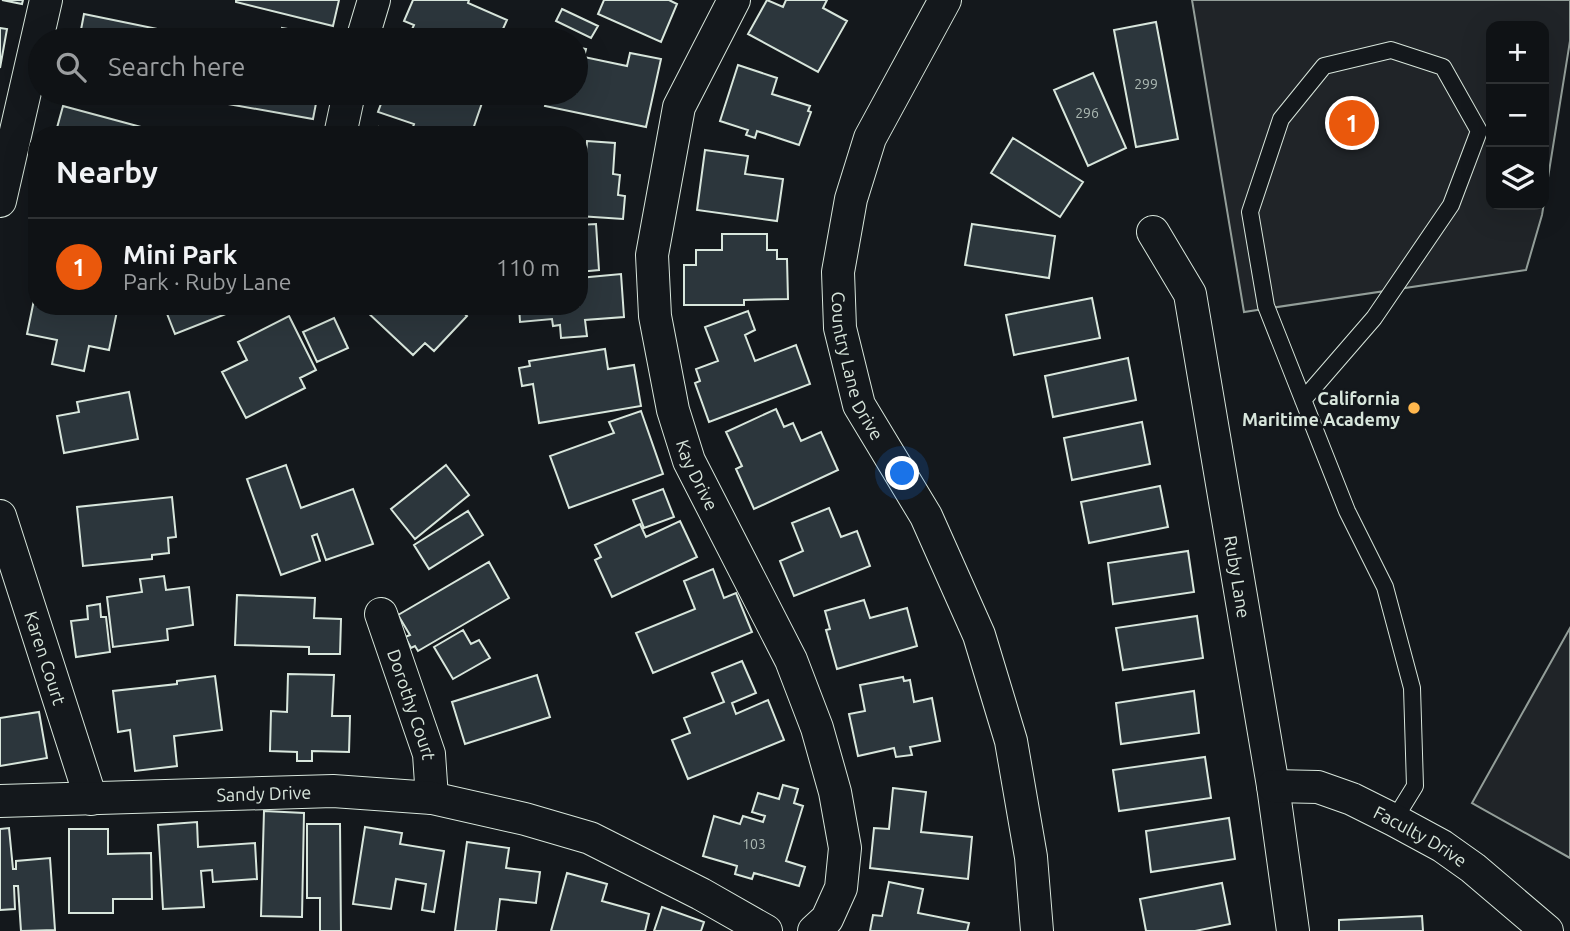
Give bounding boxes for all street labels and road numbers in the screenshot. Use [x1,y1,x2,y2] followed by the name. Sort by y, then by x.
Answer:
[829,291,888,443] street label: Country Lane Drive
[673,437,722,513] street label: Kay Drive
[1221,534,1255,620] street label: Ruby Lane
[21,609,70,707] street label: Karen Court
[384,647,439,761] street label: Dorothy Court
[216,782,312,804] street label: Sandy Drive
[1371,802,1471,871] street label: Faculty Drive

